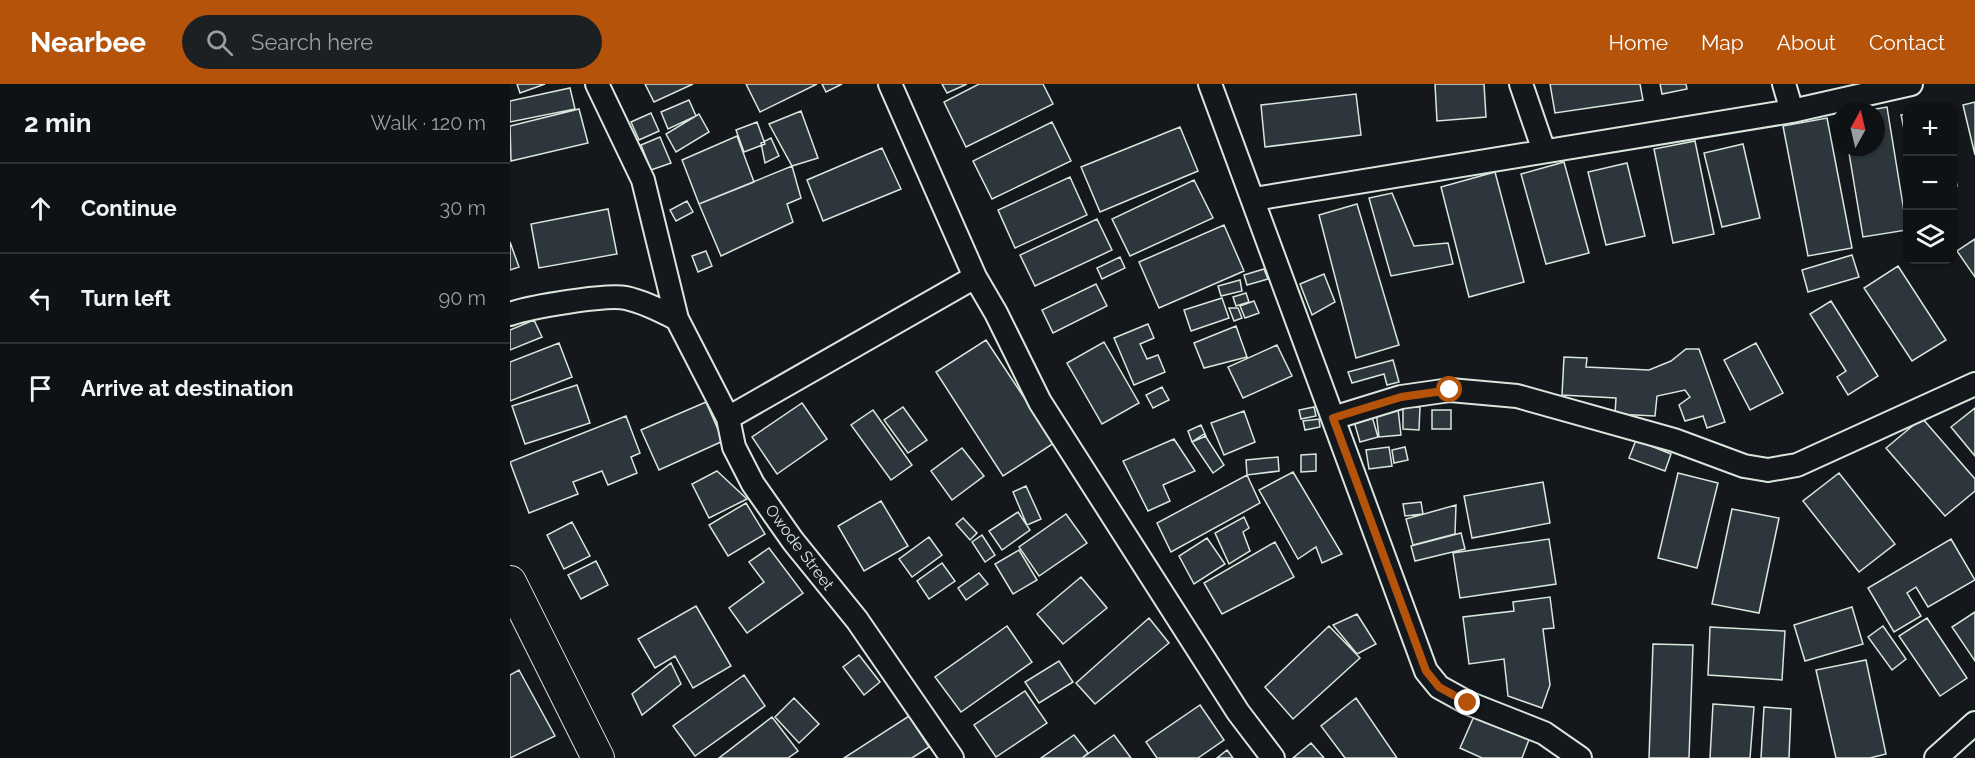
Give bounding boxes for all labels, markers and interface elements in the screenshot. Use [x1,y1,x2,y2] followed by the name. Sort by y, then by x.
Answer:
[182,15,602,69] search box
[30,26,146,59] text: Nearbee
[203,26,236,59] icon: search
[251,29,373,55] text: Search here
[1609,30,1668,55] text: Home
[1701,30,1744,55] text: Map
[1777,30,1836,55] text: About
[1869,30,1945,55] text: Contact
[1831,102,1885,156] north arrow
[1903,102,1957,264] map controls
[1903,102,1957,156] button: +
[24,108,91,138] text: 2 min
[371,111,486,135] text: Walk · 120 m
[1903,156,1957,210] button: −
[24,192,57,225] icon: ahead
[81,195,177,221] text: Continue
[440,196,486,220] text: 30 m
[1903,210,1957,264] button: layers
[24,282,57,315] icon: left
[81,285,171,311] text: Turn left
[439,286,486,310] text: 90 m
[24,372,57,405] icon: arrive
[81,375,294,401] text: Arrive at destination
[1436,376,1462,402] route start
[761,501,838,594] street label: Owode Street
[1454,689,1480,715] route end

